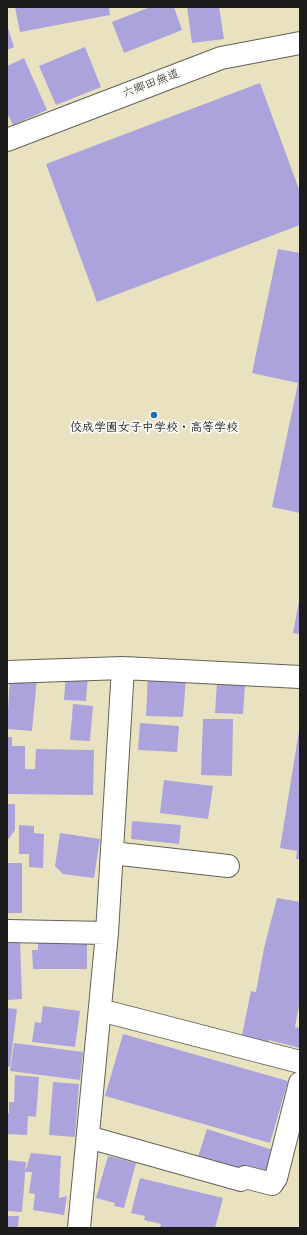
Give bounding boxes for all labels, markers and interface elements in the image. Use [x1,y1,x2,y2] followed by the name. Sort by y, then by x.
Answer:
[120,67,182,101] street label: 六郷田無道
[149,410,159,420] marker: 佼成学園女子中学校・高等学校
[70,421,238,435] place label: 佼成学園女子中学校・高等学校

